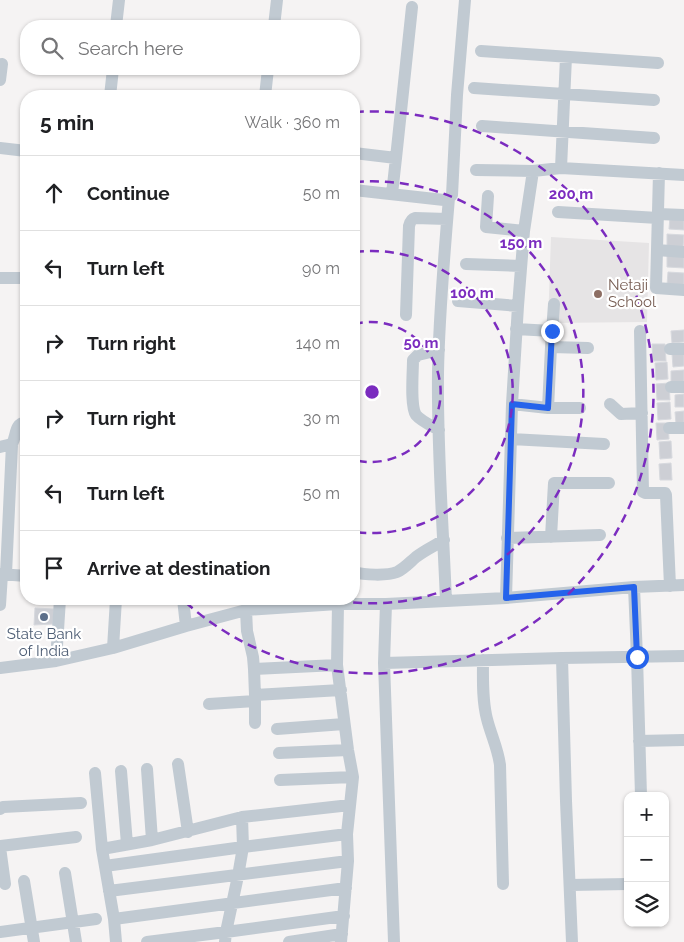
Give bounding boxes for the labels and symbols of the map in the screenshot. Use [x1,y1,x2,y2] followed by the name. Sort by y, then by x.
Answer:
[549,185,593,203] text: 200 m
[500,234,542,252] text: 150 m
[608,276,657,311] place label: Netaji School
[450,284,494,302] text: 100 m
[592,288,604,300] marker: Netaji School
[541,320,564,343] route end
[403,334,439,352] text: 50 m
[363,383,381,401] centre of rings
[38,611,50,623] marker: State Bank of India
[7,625,81,660] place label: State Bank of India
[626,646,649,669] route start

